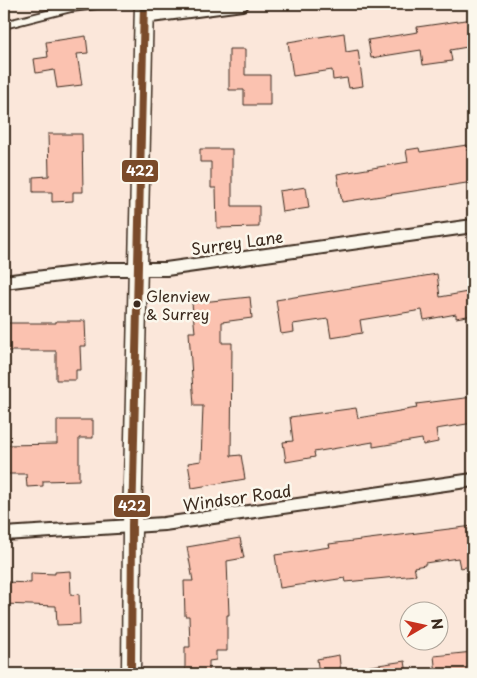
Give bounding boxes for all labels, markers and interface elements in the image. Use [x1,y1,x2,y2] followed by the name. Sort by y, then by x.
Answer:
[121,159,159,183] line badge: 422
[126,160,154,181] text: 422
[190,224,284,260] street label: Surrey Lane
[146,284,210,325] place label: Glenview & Surrey
[132,299,142,309] marker: Glenview & Surrey
[181,478,293,516] street label: Windsor Road
[113,494,151,518] line badge: 422
[118,495,146,516] text: 422
[400,600,450,650] north arrow
[426,617,449,631] text: N

